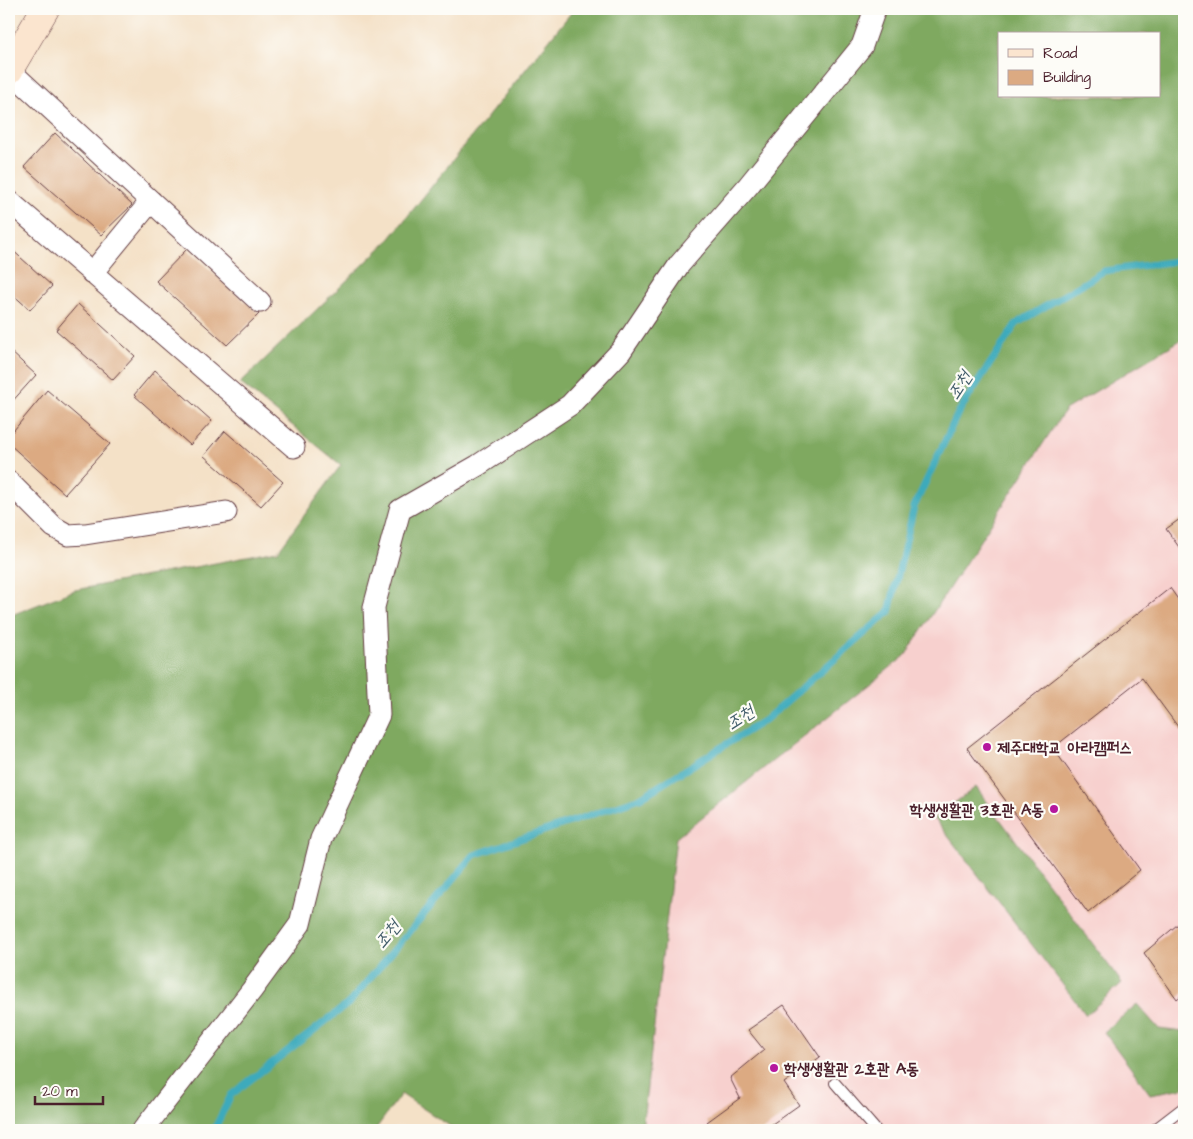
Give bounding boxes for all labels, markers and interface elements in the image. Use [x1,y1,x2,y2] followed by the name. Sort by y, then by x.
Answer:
[998,32,1160,98] legend
[1043,43,1078,64] text: Road
[1043,67,1091,89] text: Building
[941,365,979,404] water label: 조천
[721,698,760,736] water label: 조천
[997,737,1132,759] place label: 제주대학교 아라캠퍼스
[981,741,993,753] marker: 제주대학교 아라캠퍼스
[909,799,1044,821] place label: 학생생활관 3호관 A동
[1048,803,1060,815] marker: 학생생활관 3호관 A동
[368,914,407,953] water label: 조천
[783,1058,919,1080] place label: 학생생활관 2호관 A동
[768,1062,780,1074] marker: 학생생활관 2호관 A동
[35,1074,102,1106] scale bar
[42,1081,78,1102] text: 20 m

